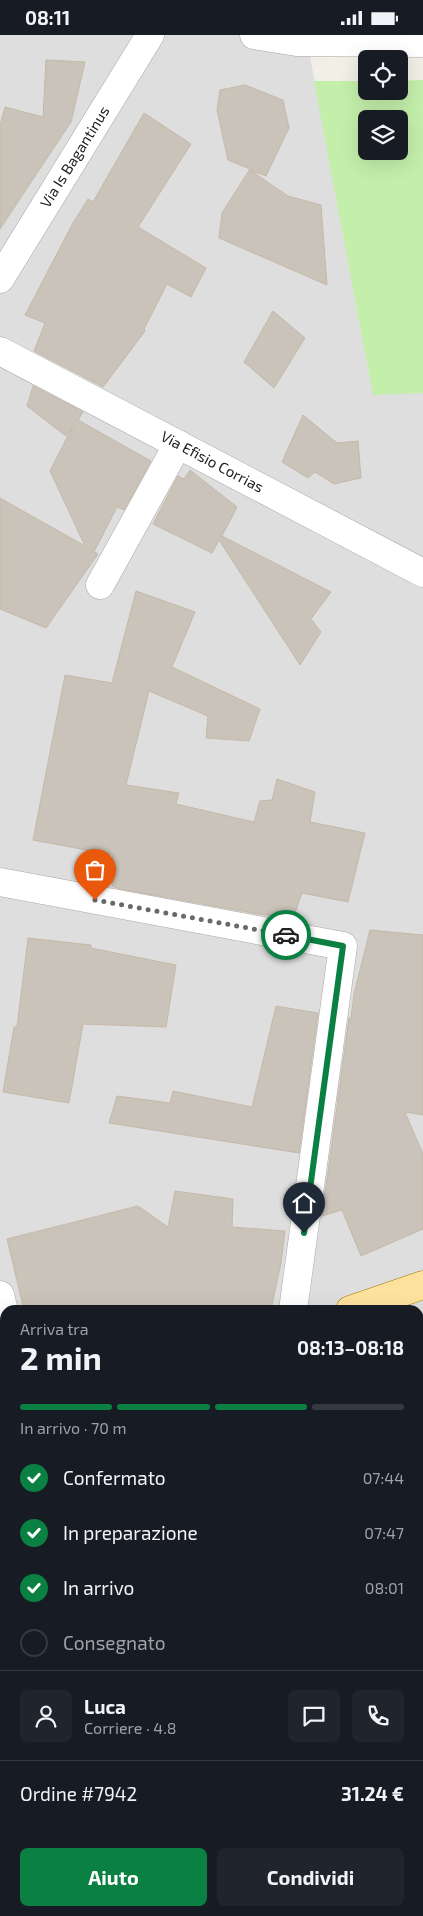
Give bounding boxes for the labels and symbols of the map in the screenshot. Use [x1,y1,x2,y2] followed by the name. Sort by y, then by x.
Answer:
[36,102,113,211] street label: Via Is Bagantinus
[158,426,267,496] street label: Via Efisio Corrias
[74,849,116,900] pin
[261,910,311,960] courier
[283,1182,325,1233] pin

